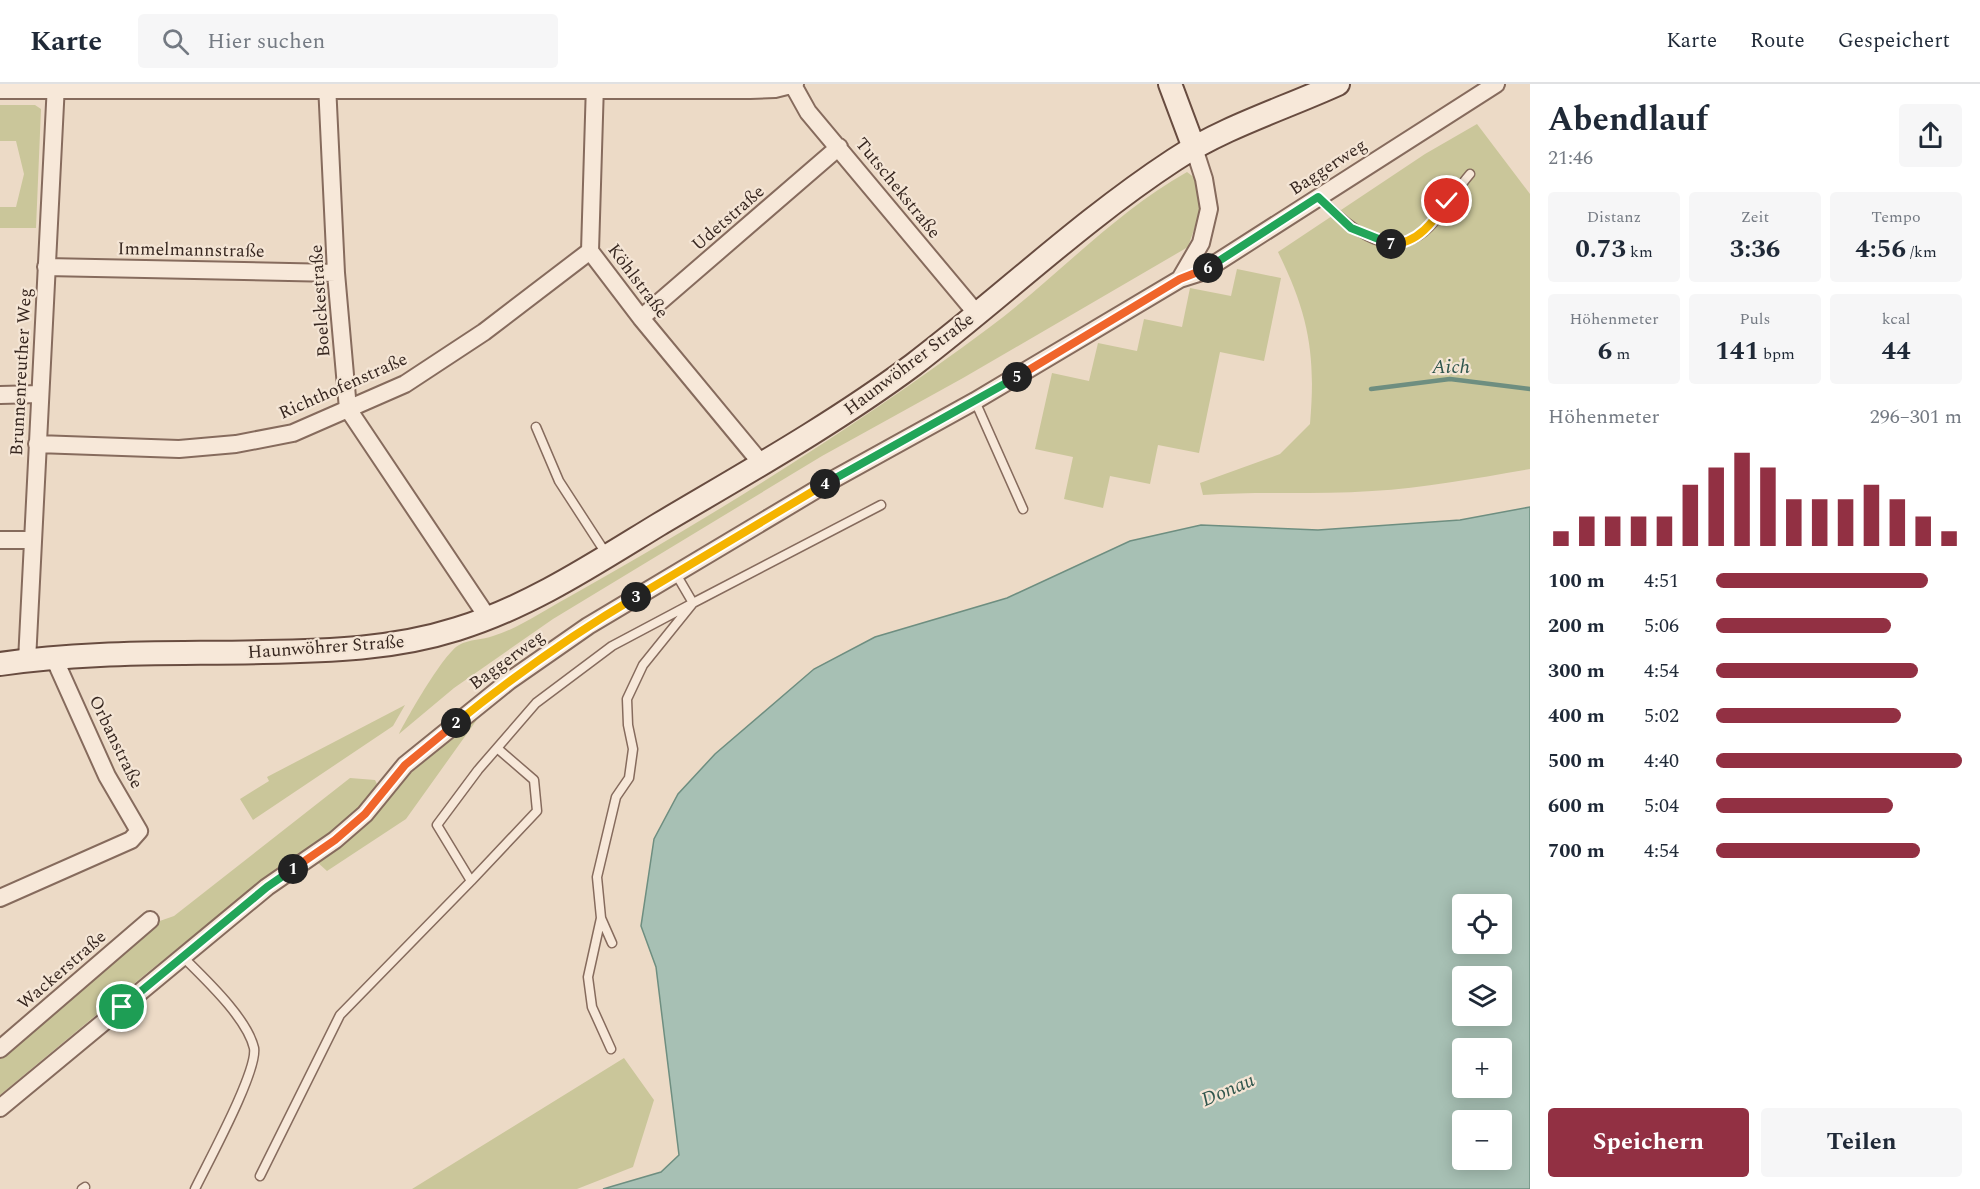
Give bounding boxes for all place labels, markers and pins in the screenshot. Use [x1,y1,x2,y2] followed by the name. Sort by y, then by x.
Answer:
[1421,175,1472,226] pin
[1376,229,1406,259] pin: 7
[1193,253,1223,283] pin: 6
[1002,362,1032,392] pin: 5
[810,469,840,499] pin: 4
[621,582,651,612] pin: 3
[441,708,471,738] pin: 2
[278,854,308,884] pin: 1
[96,981,147,1032] pin

